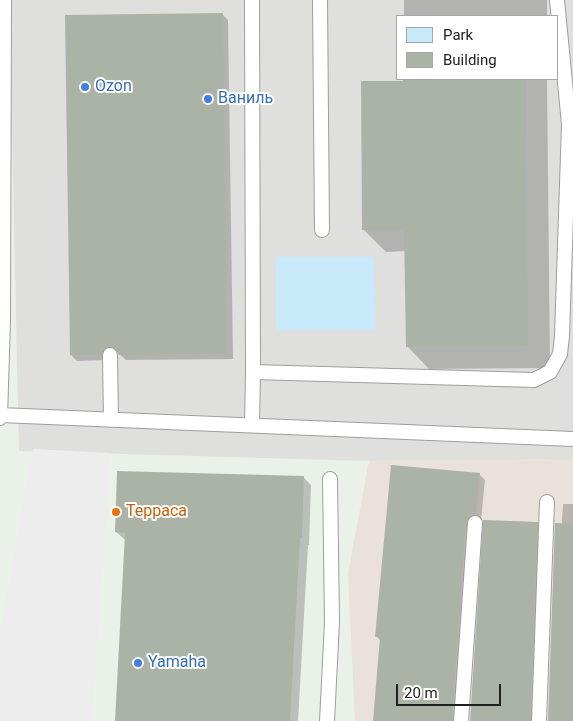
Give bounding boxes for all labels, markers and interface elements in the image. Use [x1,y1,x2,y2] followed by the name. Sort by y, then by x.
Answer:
[396,15,558,80] legend
[443,26,473,44] text: Park
[443,51,497,69] text: Building
[95,77,132,97] place label: Ozon
[79,81,91,93] marker: Ozon
[218,89,273,109] place label: Ваниль
[202,93,214,105] marker: Ваниль
[126,502,187,522] place label: Терраса
[110,506,122,518] marker: Терраса
[148,653,206,673] place label: Yamaha
[132,657,144,669] marker: Yamaha
[398,674,503,706] scale bar
[404,684,438,702] text: 20 m

